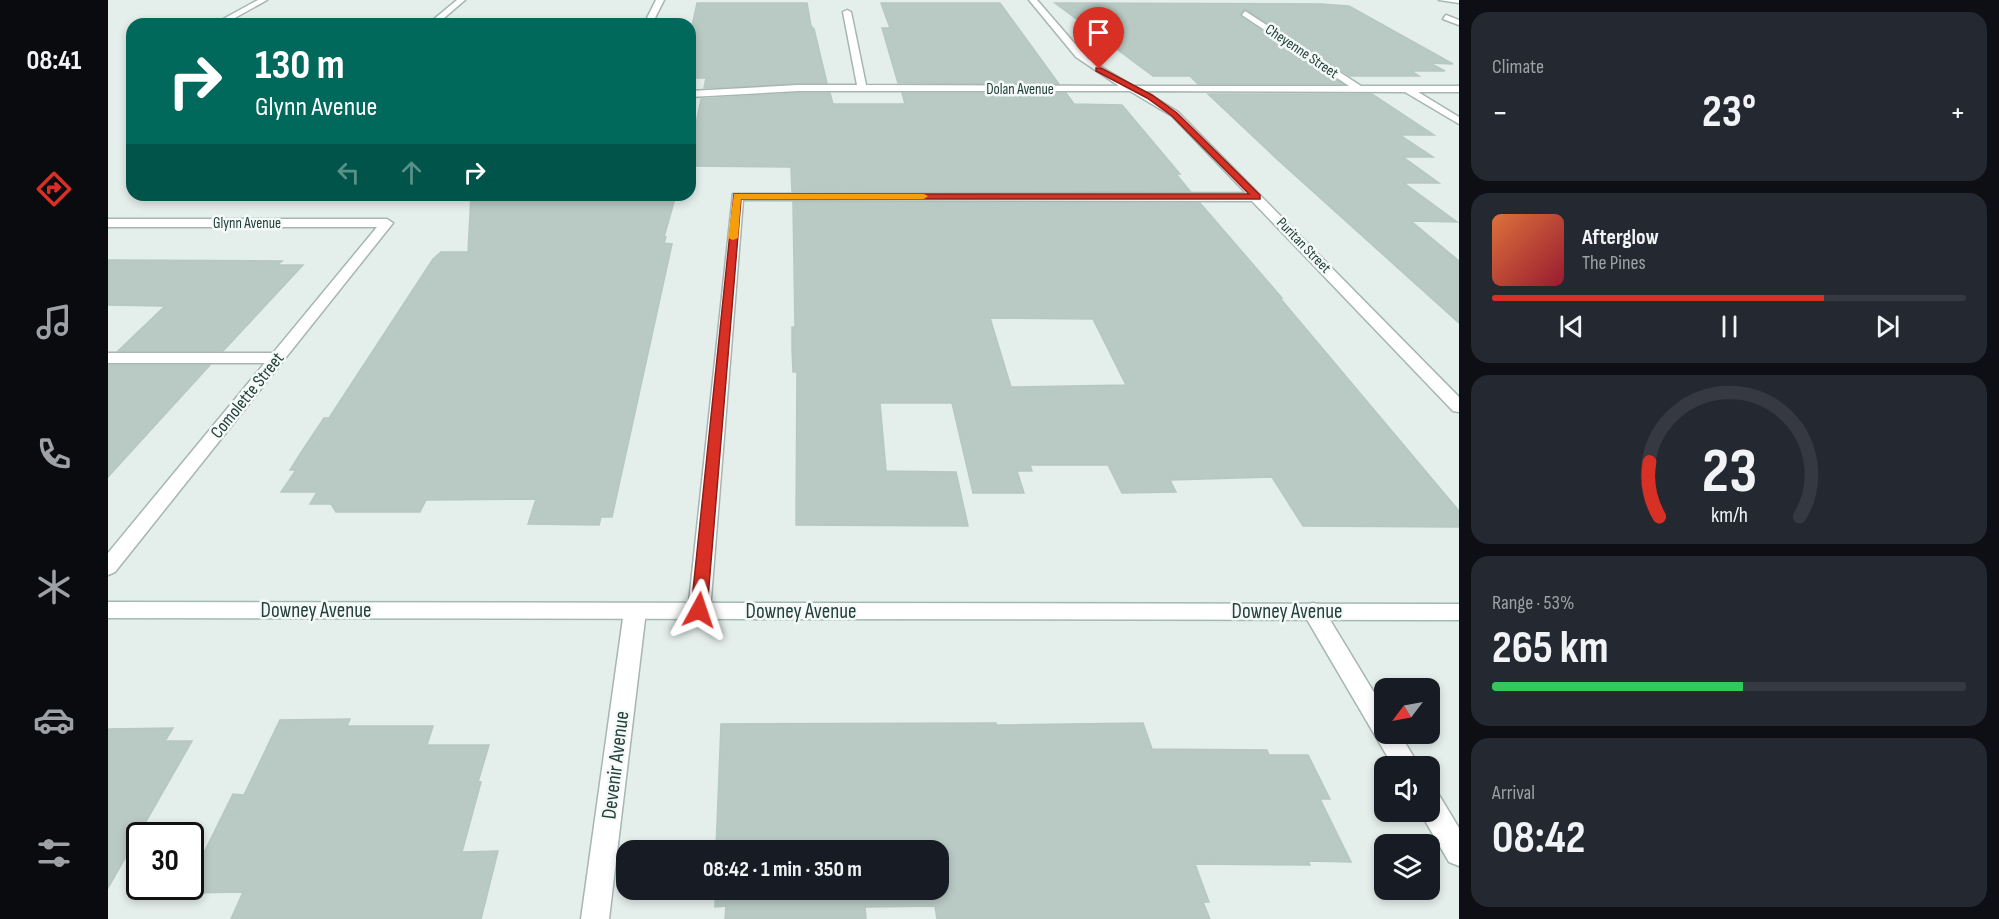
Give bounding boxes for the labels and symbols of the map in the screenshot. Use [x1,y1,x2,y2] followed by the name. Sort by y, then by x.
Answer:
[1073,7,1124,69] pin
[1261,20,1342,83] street label: Cheyenne Street
[986,80,1054,99] street label: Dolan Avenue
[1272,213,1335,278] street label: Puritan Street
[213,214,281,233] street label: Glynn Avenue
[206,348,289,443] street label: Comolette Street
[667,578,731,642] position arrow
[261,598,371,623] street label: Downey Avenue
[746,599,856,624] street label: Downey Avenue
[1232,599,1342,624] street label: Downey Avenue
[1374,678,1440,744] north arrow
[596,710,635,820] street label: Devenir Avenue
[126,822,204,900] speed limit sign: 30

